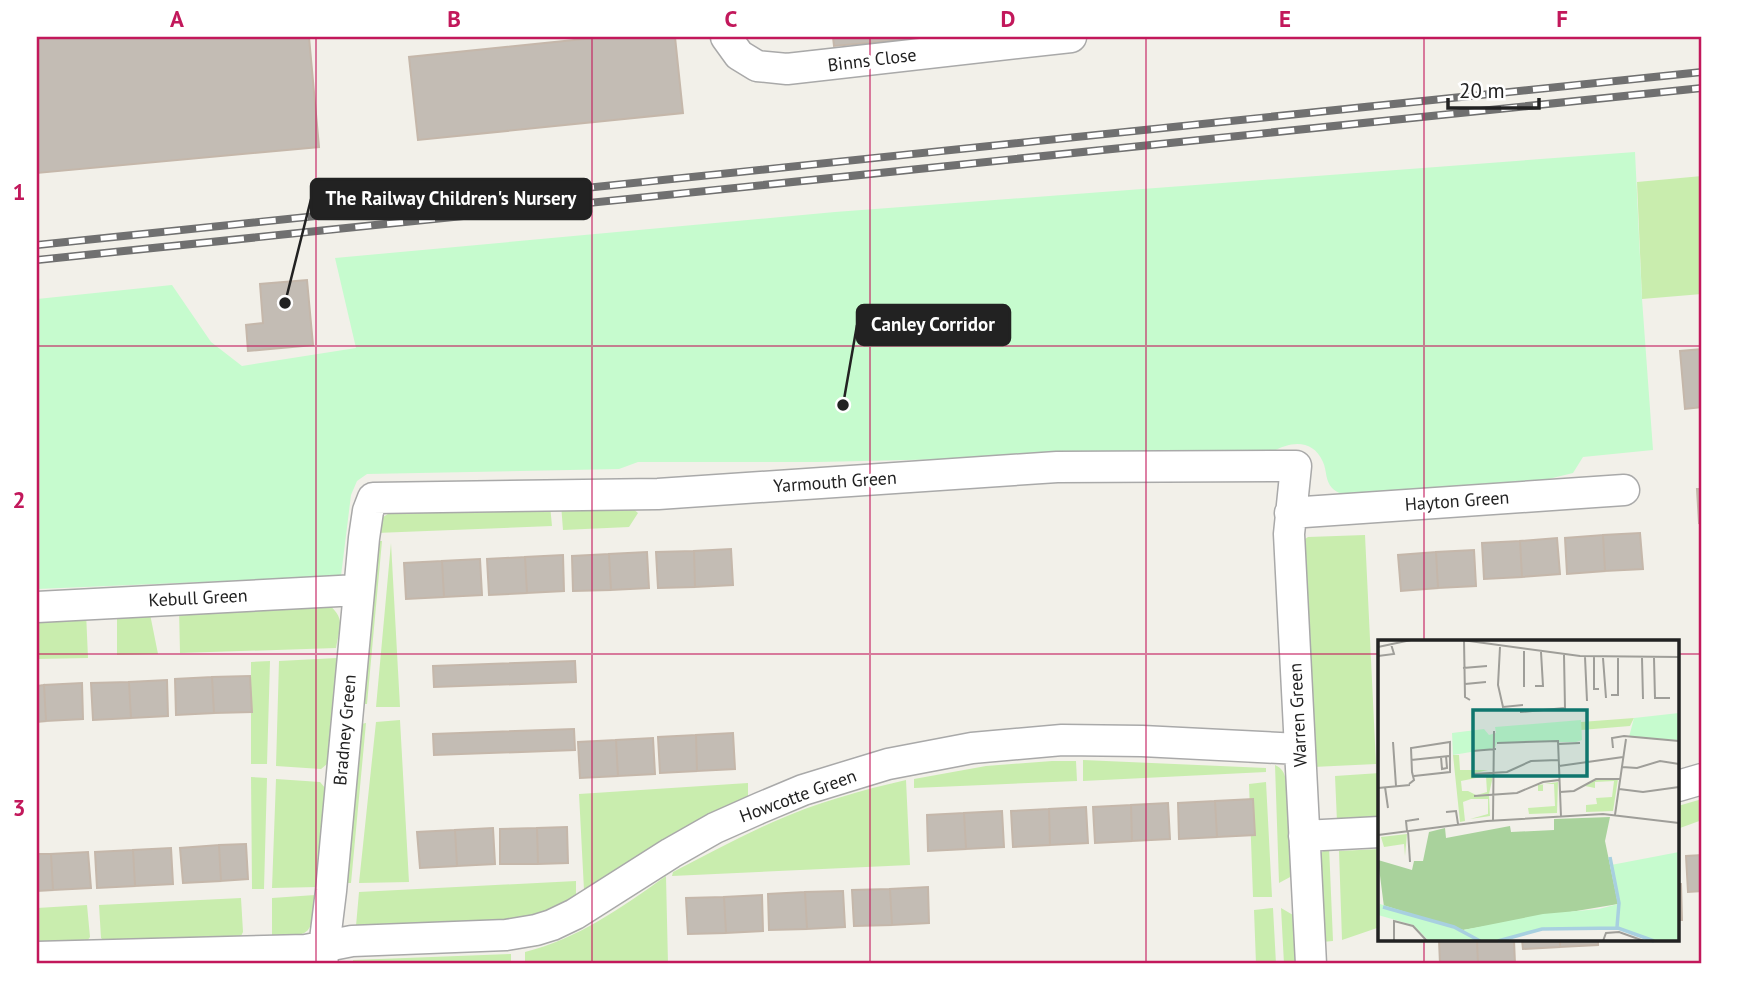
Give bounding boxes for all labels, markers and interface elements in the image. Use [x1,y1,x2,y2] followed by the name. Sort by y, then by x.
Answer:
[170,4,184,33] text: A
[447,4,461,33] text: B
[725,4,738,33] text: C
[1001,4,1015,33] text: D
[1279,4,1291,33] text: E
[1556,4,1568,33] text: F
[826,43,918,76] street label: Binns Close
[1448,66,1540,110] scale bar
[1459,77,1505,104] text: 20 m
[12,177,26,206] text: 1
[311,179,591,219] callout: The Railway Children's Nursery
[326,186,577,210] text: The Railway Children's Nursery
[857,305,1010,345] callout: Canley Corridor
[871,312,995,336] text: Canley Corridor
[773,466,897,497] street label: Yarmouth Green
[12,485,26,514] text: 2
[1404,485,1510,516] street label: Hayton Green
[148,583,248,612] street label: Kebull Green
[1378,640,1680,942] inset map
[1283,662,1312,768] street label: Warren Green
[328,673,361,786] street label: Bradney Green
[736,764,860,827] street label: Howcotte Green
[12,793,26,822] text: 3

